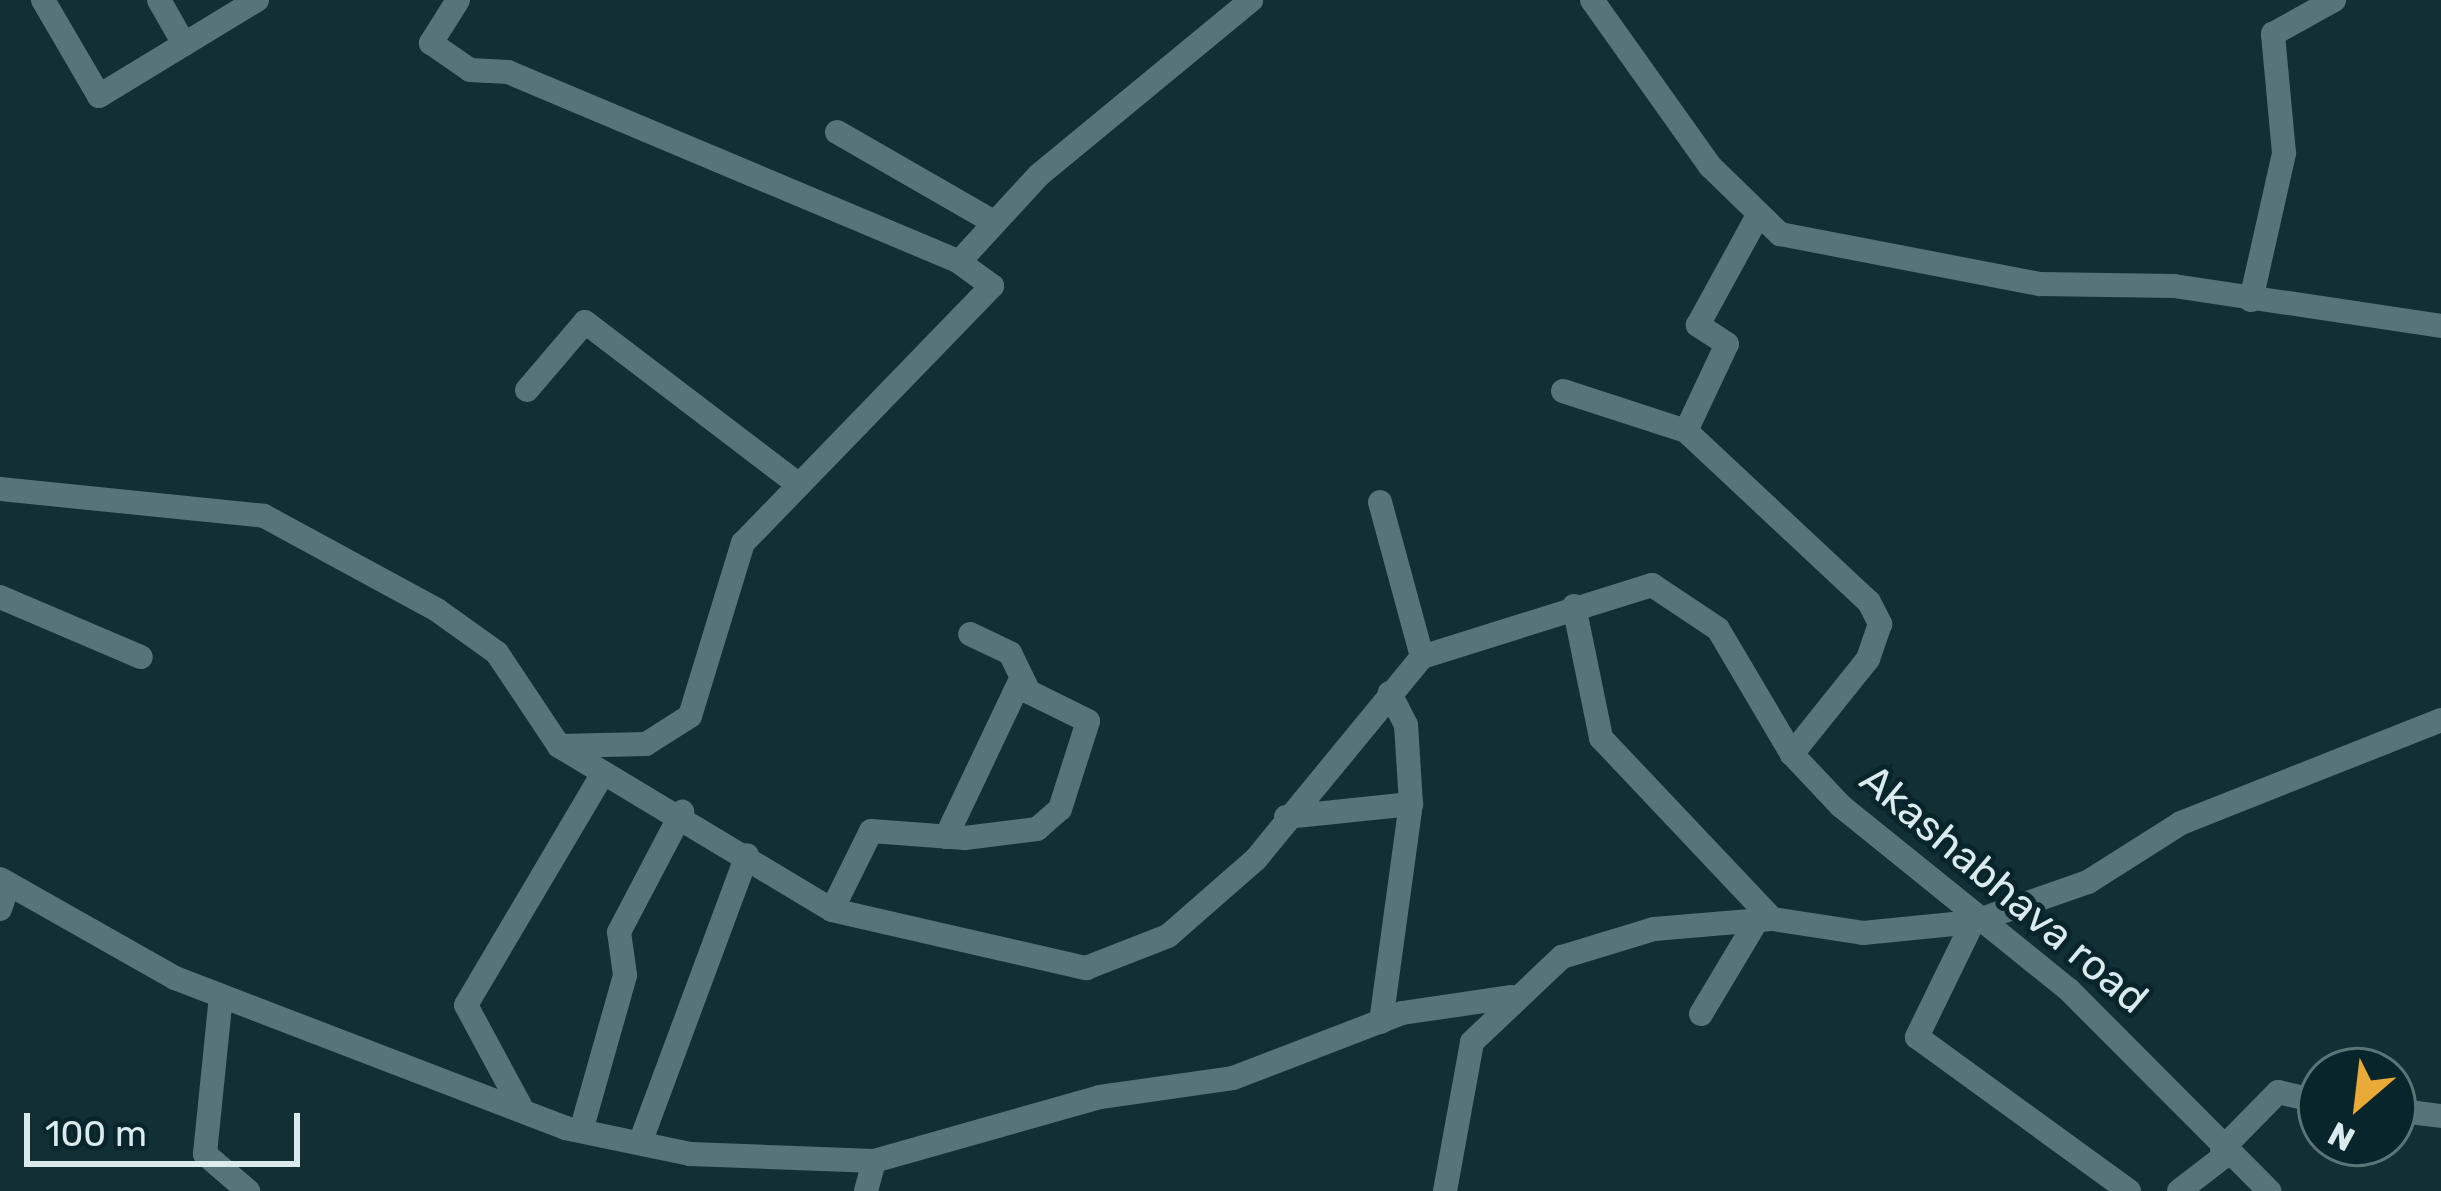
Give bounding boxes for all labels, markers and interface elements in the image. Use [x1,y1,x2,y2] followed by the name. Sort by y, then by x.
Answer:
[1850,754,2158,1024] street label: Akashabhava road
[2297,1047,2417,1167] north arrow
[30,1089,306,1163] scale bar
[45,1112,147,1155] text: 100 m
[2322,1114,2361,1159] text: N

